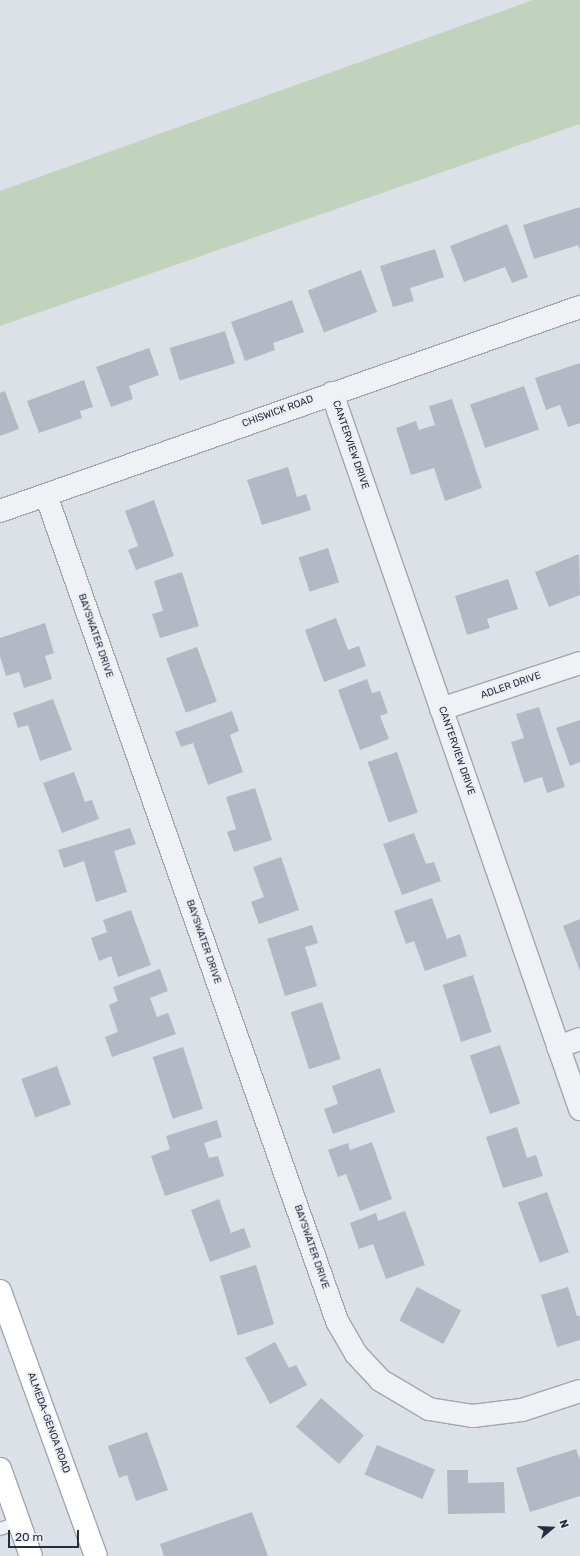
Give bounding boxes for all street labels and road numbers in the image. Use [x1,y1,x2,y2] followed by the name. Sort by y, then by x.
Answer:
[241,393,315,431] street label: CHISWICK ROAD
[329,399,371,491] street label: CANTERVIEW DRIVE
[75,592,115,680] street label: BAYSWATER DRIVE
[479,670,543,702] street label: ADLER DRIVE
[435,705,477,797] street label: CANTERVIEW DRIVE
[183,898,223,986] street label: BAYSWATER DRIVE
[291,1203,331,1291] street label: BAYSWATER DRIVE
[24,1371,72,1475] street label: ALMEDA-GENOA ROAD

